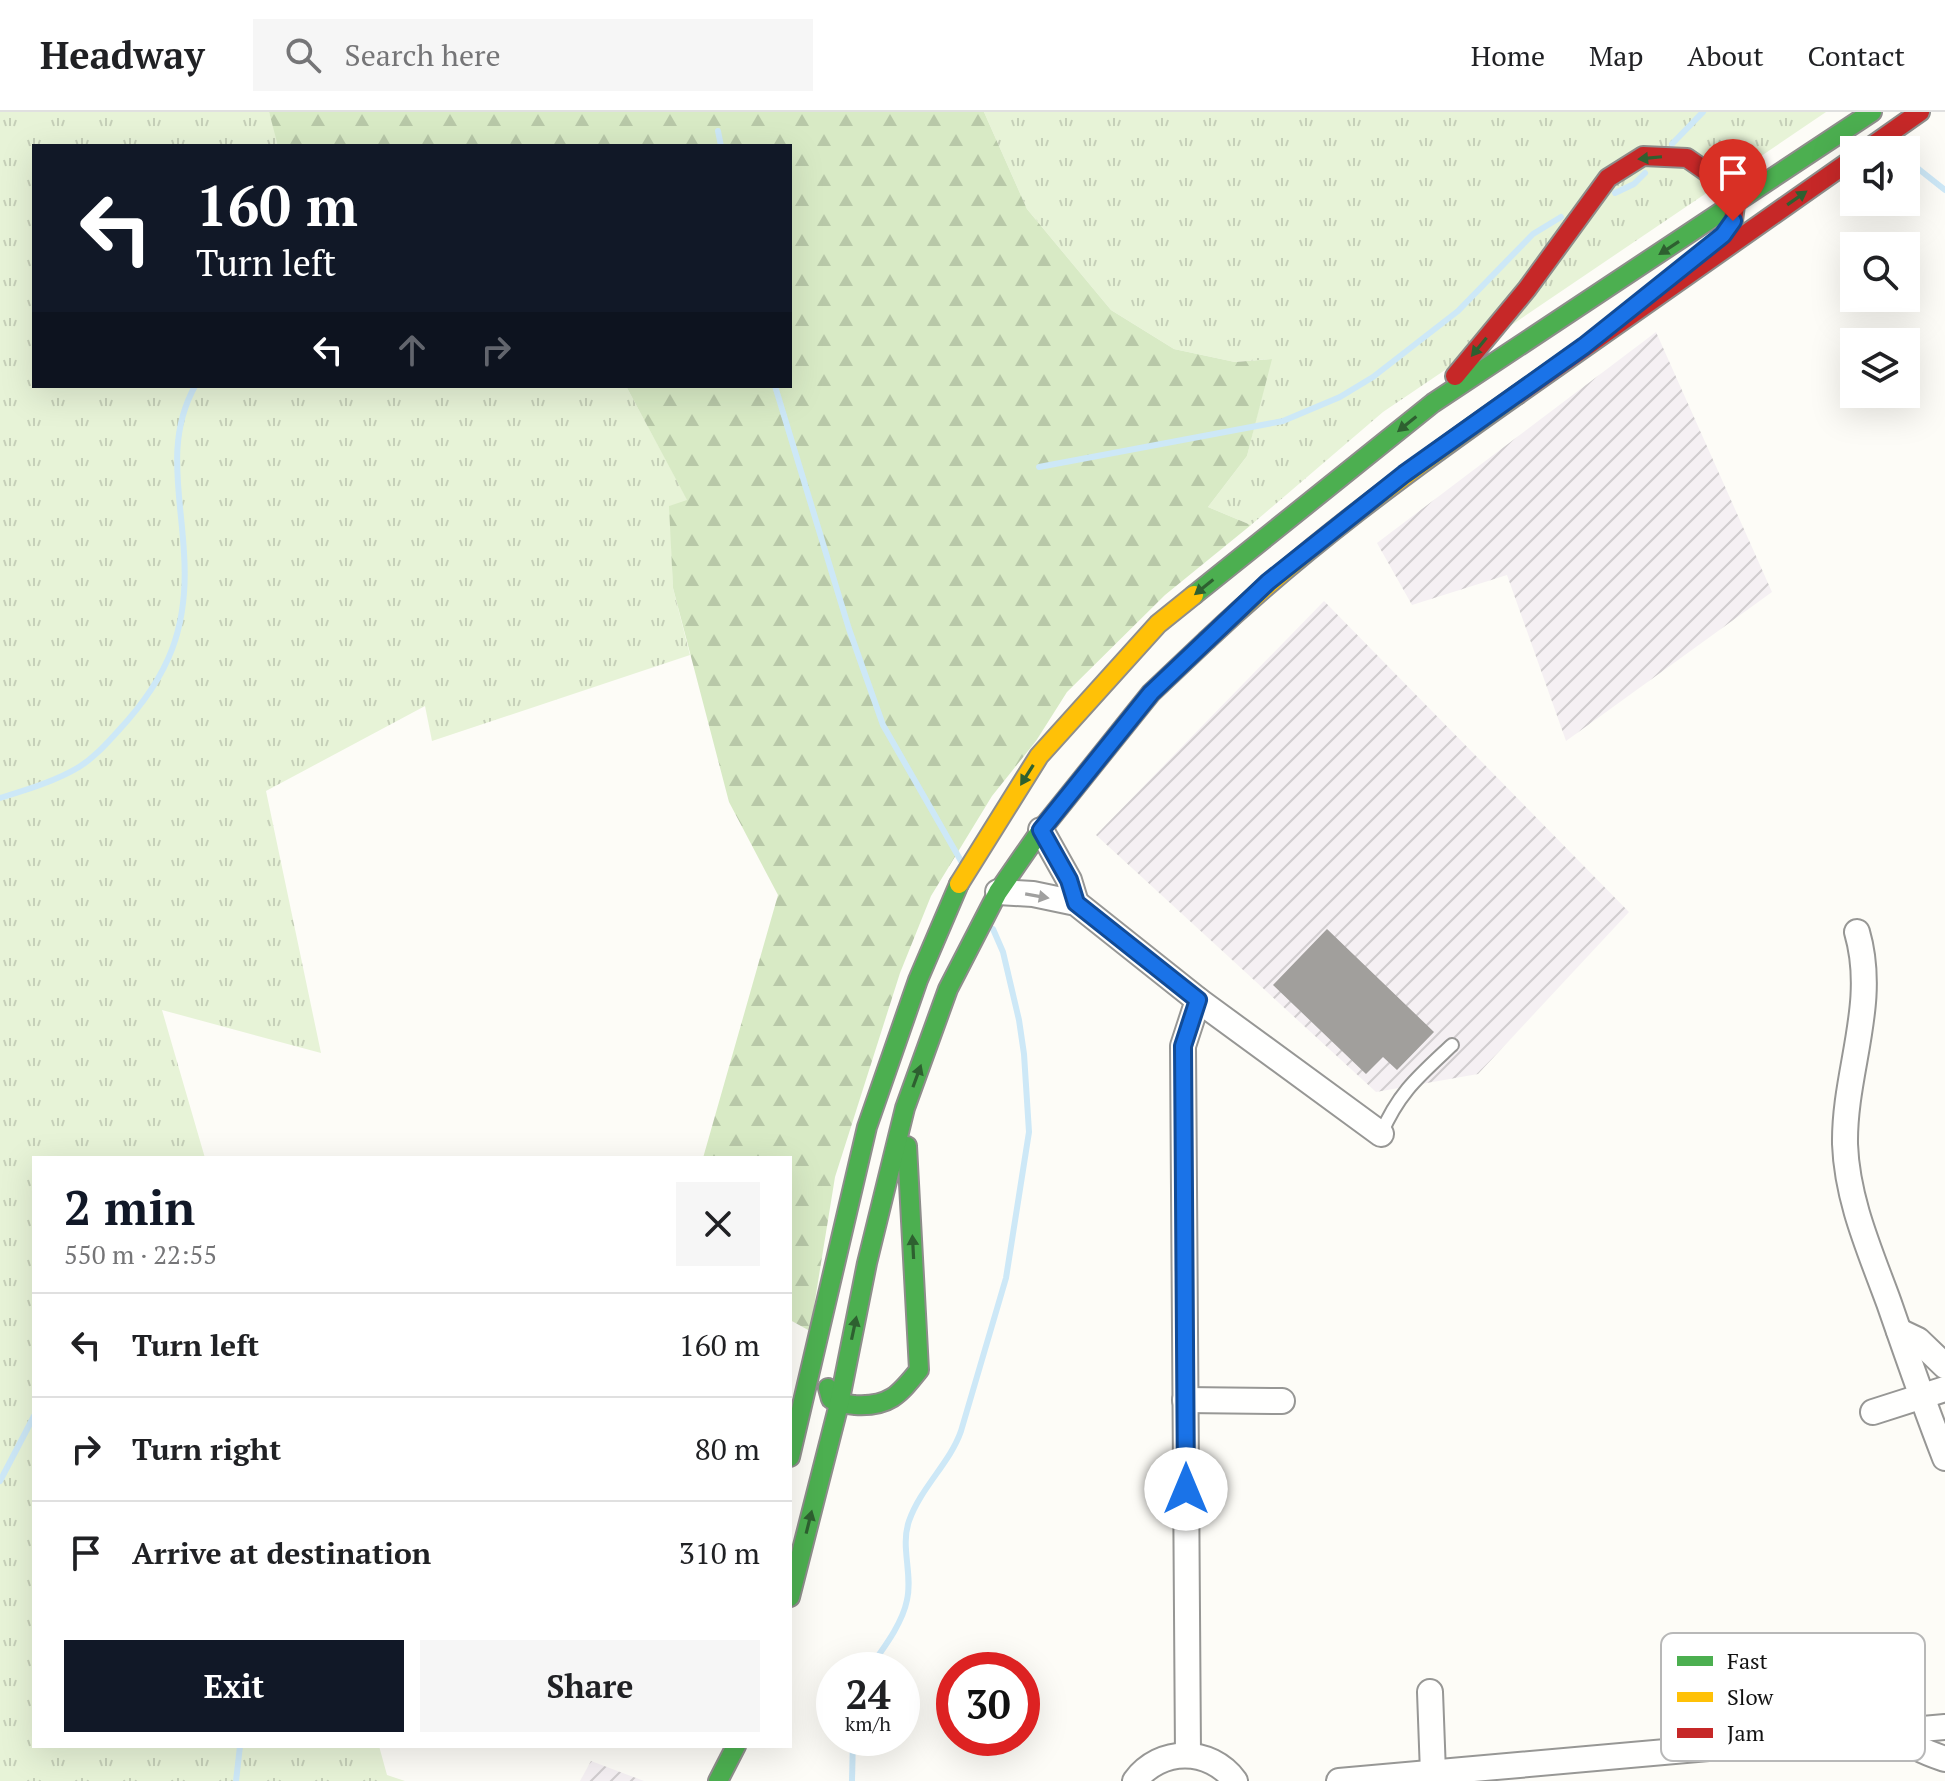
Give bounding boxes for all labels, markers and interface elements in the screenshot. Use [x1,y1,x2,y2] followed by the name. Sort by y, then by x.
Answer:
[253,19,813,91] search box
[40,30,205,80] text: Headway
[281,33,325,77] icon: search
[345,35,501,75] text: Search here
[1471,37,1545,74] text: Home
[1589,37,1643,74] text: Map
[1687,37,1764,74] text: About
[1808,37,1905,74] text: Contact
[1840,136,1920,408] map controls
[1840,136,1920,216] button: sound
[1699,139,1767,221] pin
[1711,151,1755,195] icon: arrive
[1638,152,1663,165] one-way arrow
[196,168,358,242] text: 160 m
[64,176,168,280] icon: left
[1787,191,1808,206] one-way arrow
[1840,232,1920,312] button: search
[196,239,336,286] text: Turn left
[1659,240,1680,255] one-way arrow
[306,328,350,372] icon: left
[390,328,434,372] icon: ahead
[474,328,518,372] icon: right
[1840,328,1920,408] button: layers
[1471,336,1488,357] one-way arrow
[1397,415,1417,432] one-way arrow
[1194,578,1214,594] one-way arrow
[1020,765,1035,786] one-way arrow
[1025,890,1050,903] one-way arrow
[911,1063,923,1087] one-way arrow
[64,1175,195,1239] text: 2 min
[676,1182,760,1266] button: close
[906,1234,919,1259] one-way arrow
[64,1237,217,1271] text: 550 m · 22:55
[848,1315,861,1340] one-way arrow
[64,1323,108,1367] icon: left
[132,1325,259,1365] text: Turn left
[679,1325,760,1365] text: 160 m
[64,1427,108,1471] icon: right
[132,1429,281,1469] text: Turn right
[695,1429,760,1469] text: 80 m
[1144,1447,1228,1531] position arrow
[803,1509,816,1534] one-way arrow
[64,1531,108,1575] icon: arrive
[132,1533,431,1573] text: Arrive at destination
[679,1533,760,1573] text: 310 m
[1661,1633,1925,1761] legend
[64,1640,404,1732] button: Exit
[420,1640,760,1732] button: Share
[1727,1646,1768,1675] text: Fast
[936,1652,1040,1756] speed limit sign: 30
[845,1667,891,1720] text: 24
[1727,1682,1774,1711] text: Slow
[845,1710,891,1737] text: km/h
[1727,1718,1765,1747] text: Jam

